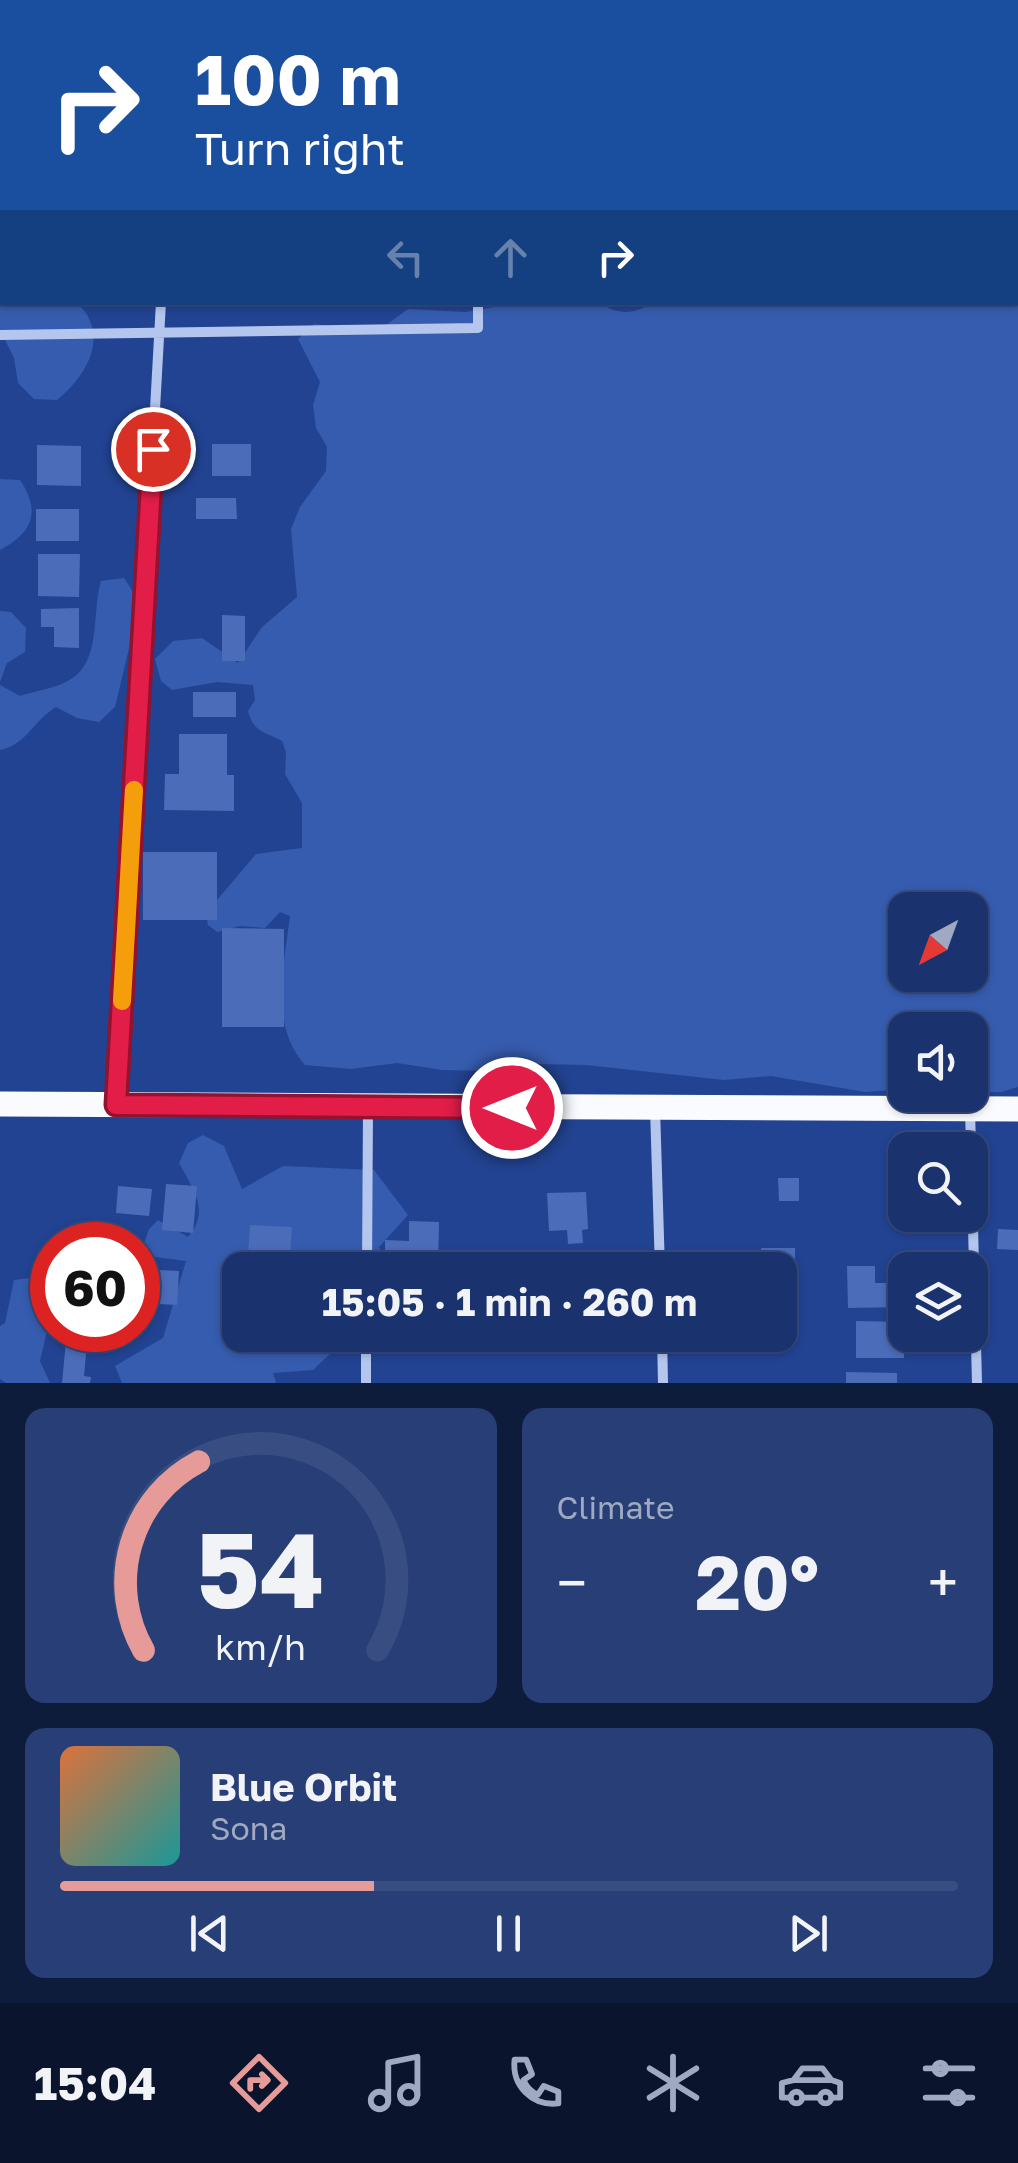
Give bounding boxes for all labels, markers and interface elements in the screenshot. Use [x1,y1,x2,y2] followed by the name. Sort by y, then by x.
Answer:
[195,36,401,120] text: 100 m
[30,40,160,170] icon: right
[195,121,405,175] text: Turn right
[378,230,433,285] icon: left
[483,230,538,285] icon: ahead
[588,230,643,285] icon: right
[111,407,196,492] pin
[126,422,181,477] icon: arrive
[888,892,988,992] north arrow
[888,892,988,1352] map controls
[888,1012,988,1112] button: sound
[460,1056,564,1160] position arrow
[888,1132,988,1232] button: search
[30,1222,160,1352] speed limit sign: 60
[888,1252,988,1352] button: layers
[322,1279,697,1324] text: 15:05 · 1 min · 260 m
[557,1488,675,1526] text: Climate
[197,1506,325,1631] text: 54
[695,1536,819,1627] text: 20°
[557,1549,587,1615] text: −
[928,1549,958,1615] text: +
[215,1625,306,1668] text: km/h
[210,1764,397,1809] text: Blue Orbit
[210,1809,287,1847] text: Sona
[182,1906,237,1961] icon: previous
[481,1906,536,1961] icon: pause
[781,1906,836,1961] icon: next
[224,2048,294,2118] icon: directions
[362,2048,432,2118] icon: music
[500,2048,570,2118] icon: phone
[638,2048,708,2118] icon: climate
[776,2048,846,2118] icon: car
[914,2048,984,2118] icon: filters
[34,2056,156,2110] text: 15:04

